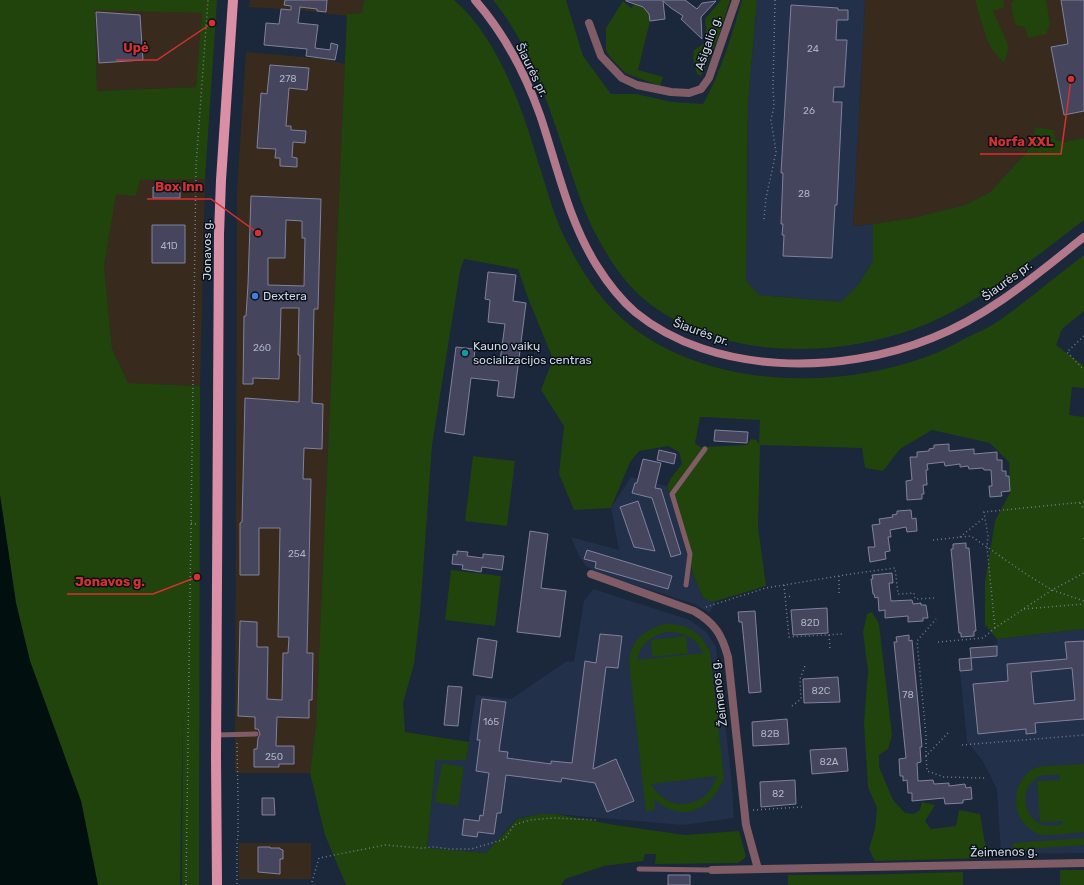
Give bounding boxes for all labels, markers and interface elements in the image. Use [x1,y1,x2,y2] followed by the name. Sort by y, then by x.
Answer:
[692,14,724,72] street label: Ašigalio g.
[116,35,157,60] callout: Upė
[123,40,149,55] text: Upė
[513,41,551,99] street label: Šiaurės pr.
[807,43,819,55] house number: 24
[279,73,297,85] house number: 278
[803,105,815,117] house number: 26
[980,129,1061,154] callout: Norfa XXL
[989,134,1054,149] text: Norfa XXL
[147,174,211,199] callout: Box Inn
[155,179,203,194] text: Box Inn
[798,188,810,200] house number: 28
[200,220,214,280] street label: Jonavos g.
[160,240,178,252] house number: 41D
[979,258,1035,304] street label: Šiaurės pr.
[263,289,307,303] place label: Dextera
[250,291,260,301] marker: Dextera
[671,315,731,349] street label: Šiaurės pr.
[473,339,592,367] place label: Kauno vaikų socializacijos centras
[253,342,271,354] house number: 260
[460,348,470,358] marker: Kauno vaikų socializacijos centras
[288,548,306,560] house number: 254
[67,569,153,594] callout: Jonavos g.
[75,574,145,589] text: Jonavos g.
[800,617,820,629] house number: 82D
[708,659,730,727] street label: Žeimenos g.
[812,685,831,697] house number: 82C
[902,689,914,701] house number: 78
[483,716,499,728] house number: 165
[761,728,780,740] house number: 82B
[265,751,283,763] house number: 250
[820,756,839,768] house number: 82A
[772,788,784,800] house number: 82
[970,844,1038,860] street label: Žeimenos g.

